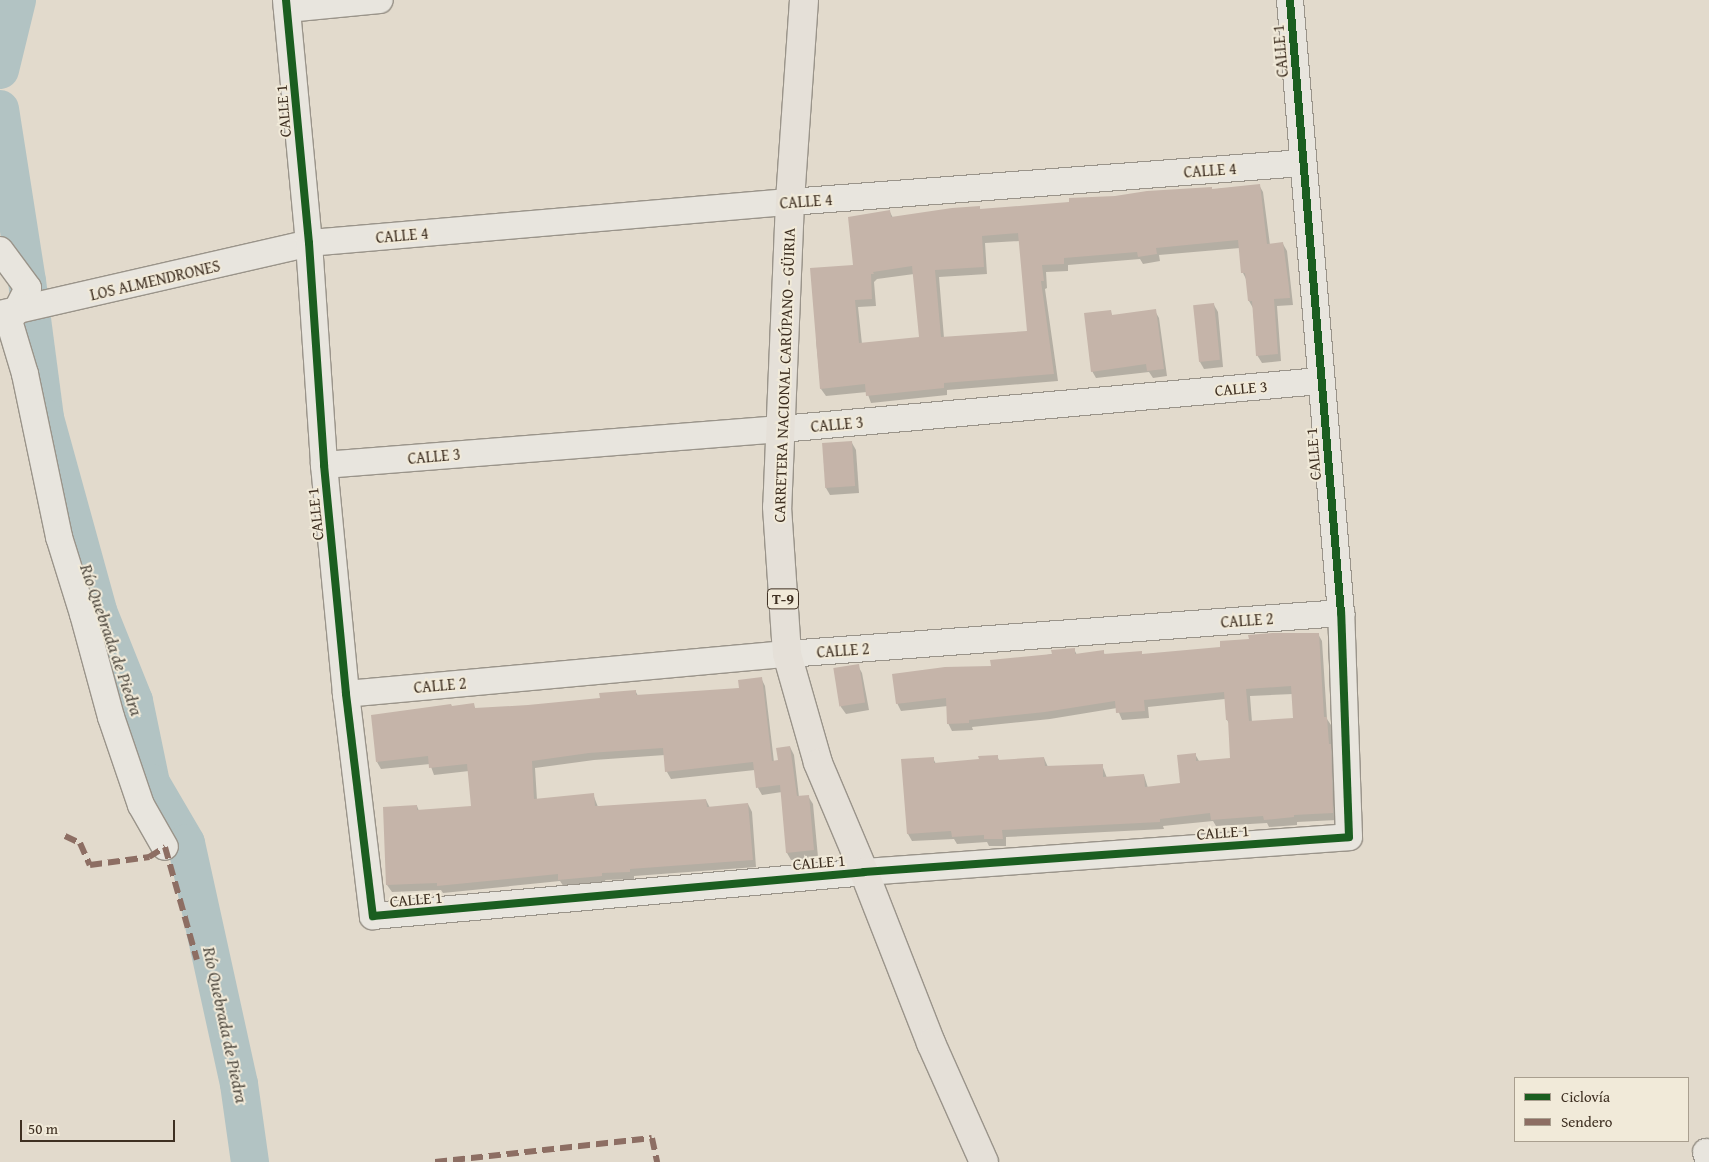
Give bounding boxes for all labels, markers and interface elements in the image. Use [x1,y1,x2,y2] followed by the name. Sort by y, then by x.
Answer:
[1268,24,1292,78] street label: CALLE 1
[271,84,295,138] street label: CALLE 1
[1183,159,1237,181] street label: CALLE 4
[779,190,833,212] street label: CALLE 4
[375,223,429,247] street label: CALLE 4
[769,227,799,523] street label: CARRETERA NACIONAL CARÚPANO - GÜIRIA
[88,256,222,304] street label: LOS ALMENDRONES
[1214,376,1268,400] street label: CALLE 3
[810,412,864,436] street label: CALLE 3
[1301,427,1325,481] street label: CALLE 1
[407,444,461,468] street label: CALLE 3
[303,487,327,541] street label: CALLE 1
[75,561,147,719] water label: Río Quebrada de Piedra
[767,586,799,612] road number: T-9
[1220,609,1274,631] street label: CALLE 2
[816,639,870,661] street label: CALLE 2
[413,673,467,697] street label: CALLE 2
[1196,821,1250,843] street label: CALLE 1
[792,850,846,874] street label: CALLE 1
[389,887,443,911] street label: CALLE 1
[198,945,252,1105] water label: Río Quebrada de Piedra
[1514,1077,1689,1142] legend
[1561,1086,1610,1107] text: Ciclovía
[22,1110,178,1142] scale bar
[1561,1111,1612,1132] text: Sendero
[28,1118,58,1139] text: 50 m

